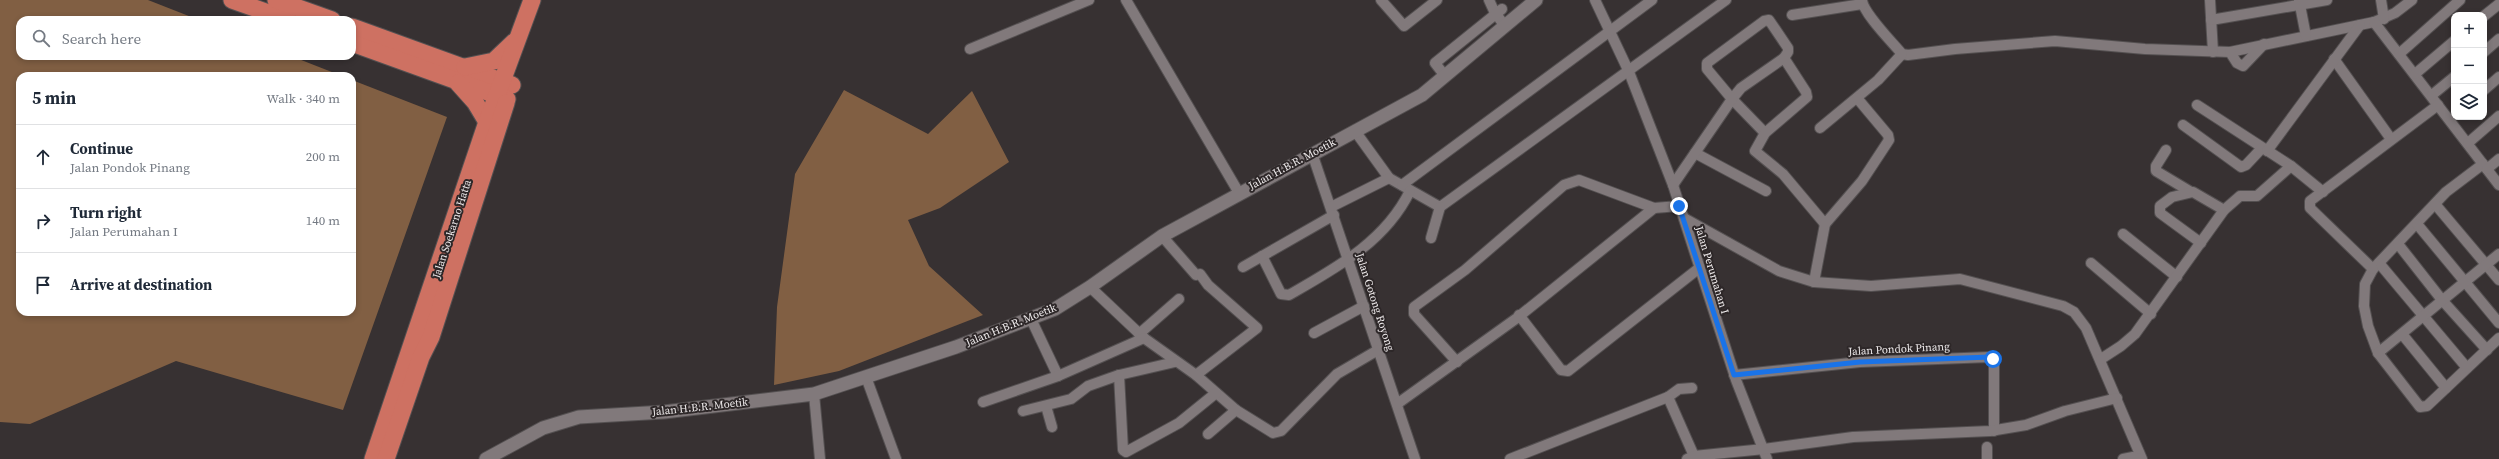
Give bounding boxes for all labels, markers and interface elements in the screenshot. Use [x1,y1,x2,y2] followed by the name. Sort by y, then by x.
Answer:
[2451,12,2487,120] map controls
[2451,12,2487,48] button: +
[16,16,356,60] search box
[30,27,52,49] icon: search
[62,28,141,49] text: Search here
[2451,48,2487,84] button: −
[2451,84,2487,120] button: layers
[32,86,76,110] text: 5 min
[267,90,340,107] text: Walk · 340 m
[1245,134,1339,194] street label: Jalan H.B.R. Moetik
[70,138,133,159] text: Continue
[32,146,54,168] icon: ahead
[306,148,340,165] text: 200 m
[70,159,190,176] text: Jalan Pondok Pinang
[429,177,475,281] street label: Jalan Soekarno Hatta
[1670,197,1688,215] route end
[70,202,142,223] text: Turn right
[32,210,54,232] icon: right
[306,212,340,229] text: 140 m
[70,223,178,240] text: Jalan Perumahan I
[1691,223,1733,316] street label: Jalan Perumahan I
[1352,250,1398,353] street label: Jalan Gotong Royong
[32,274,54,296] icon: arrive
[70,274,212,295] text: Arrive at destination
[963,300,1059,350] street label: Jalan H.B.R. Moetik
[1847,339,1950,359] street label: Jalan Pondok Pinang
[1984,350,2002,368] route start
[650,394,750,420] street label: Jalan H.B.R. Moetik

